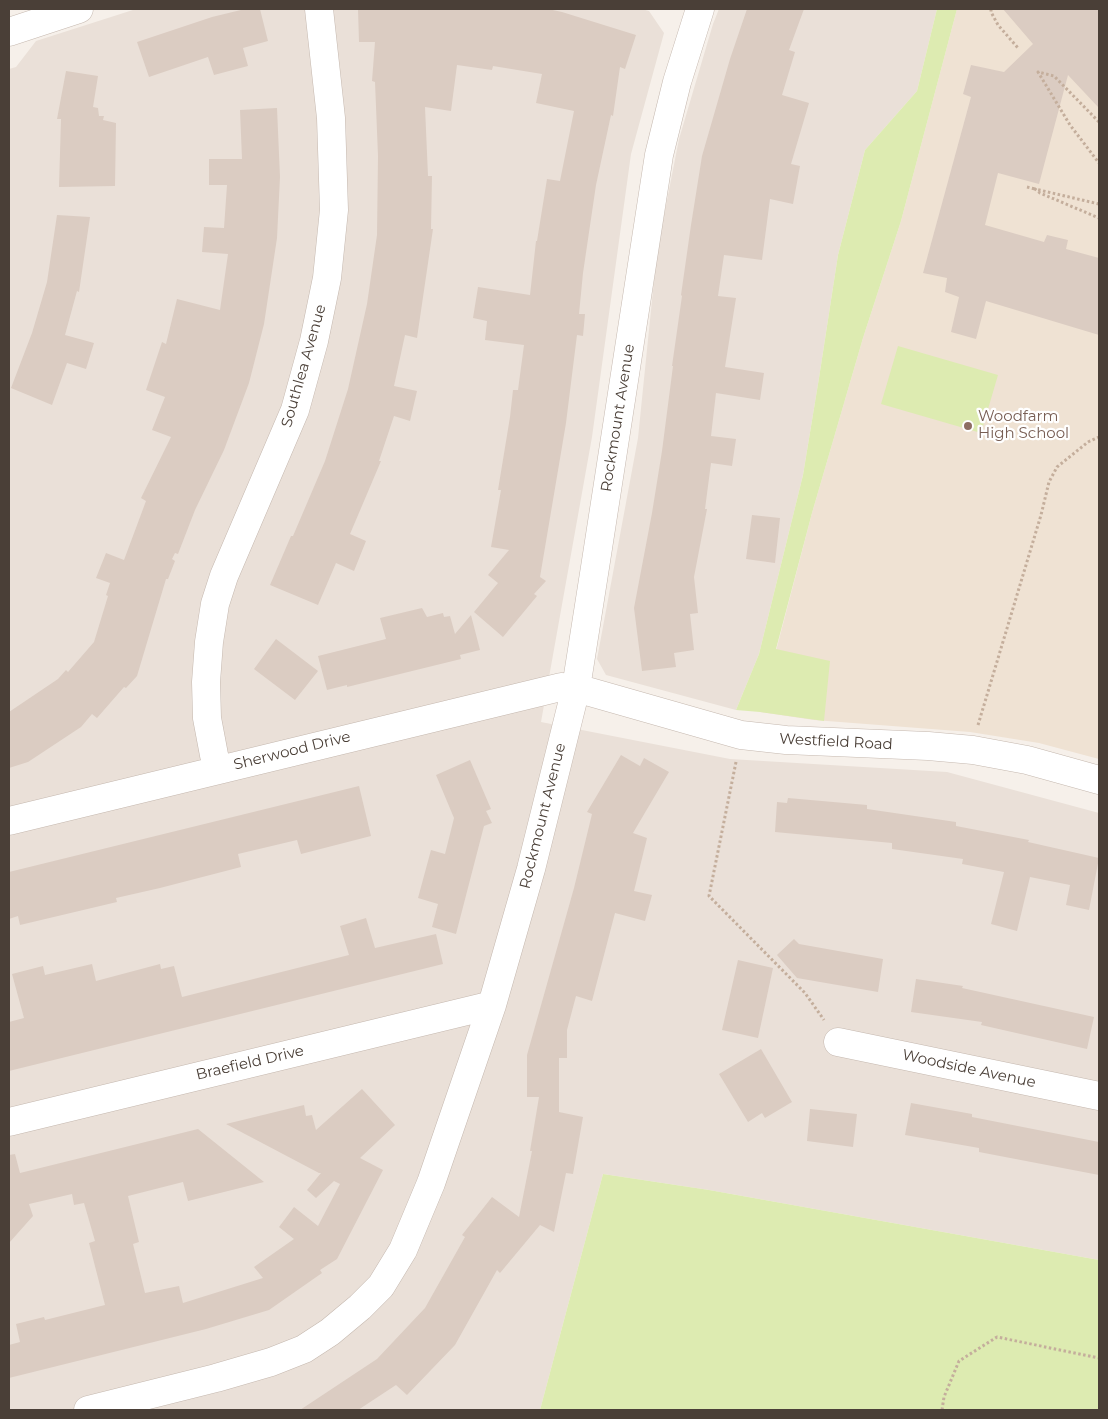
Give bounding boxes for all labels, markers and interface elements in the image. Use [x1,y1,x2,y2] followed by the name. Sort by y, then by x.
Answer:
[278,302,330,430] street label: Southlea Avenue
[597,343,639,493] street label: Rockmount Avenue
[978,408,1069,443] place label: Woodfarm High School
[962,420,974,432] marker: Woodfarm High School
[232,728,352,774] street label: Sherwood Drive
[779,730,893,754] street label: Westfield Road
[516,741,570,891] street label: Rockmount Avenue
[194,1042,306,1084] street label: Braefield Drive
[901,1046,1037,1092] street label: Woodside Avenue

